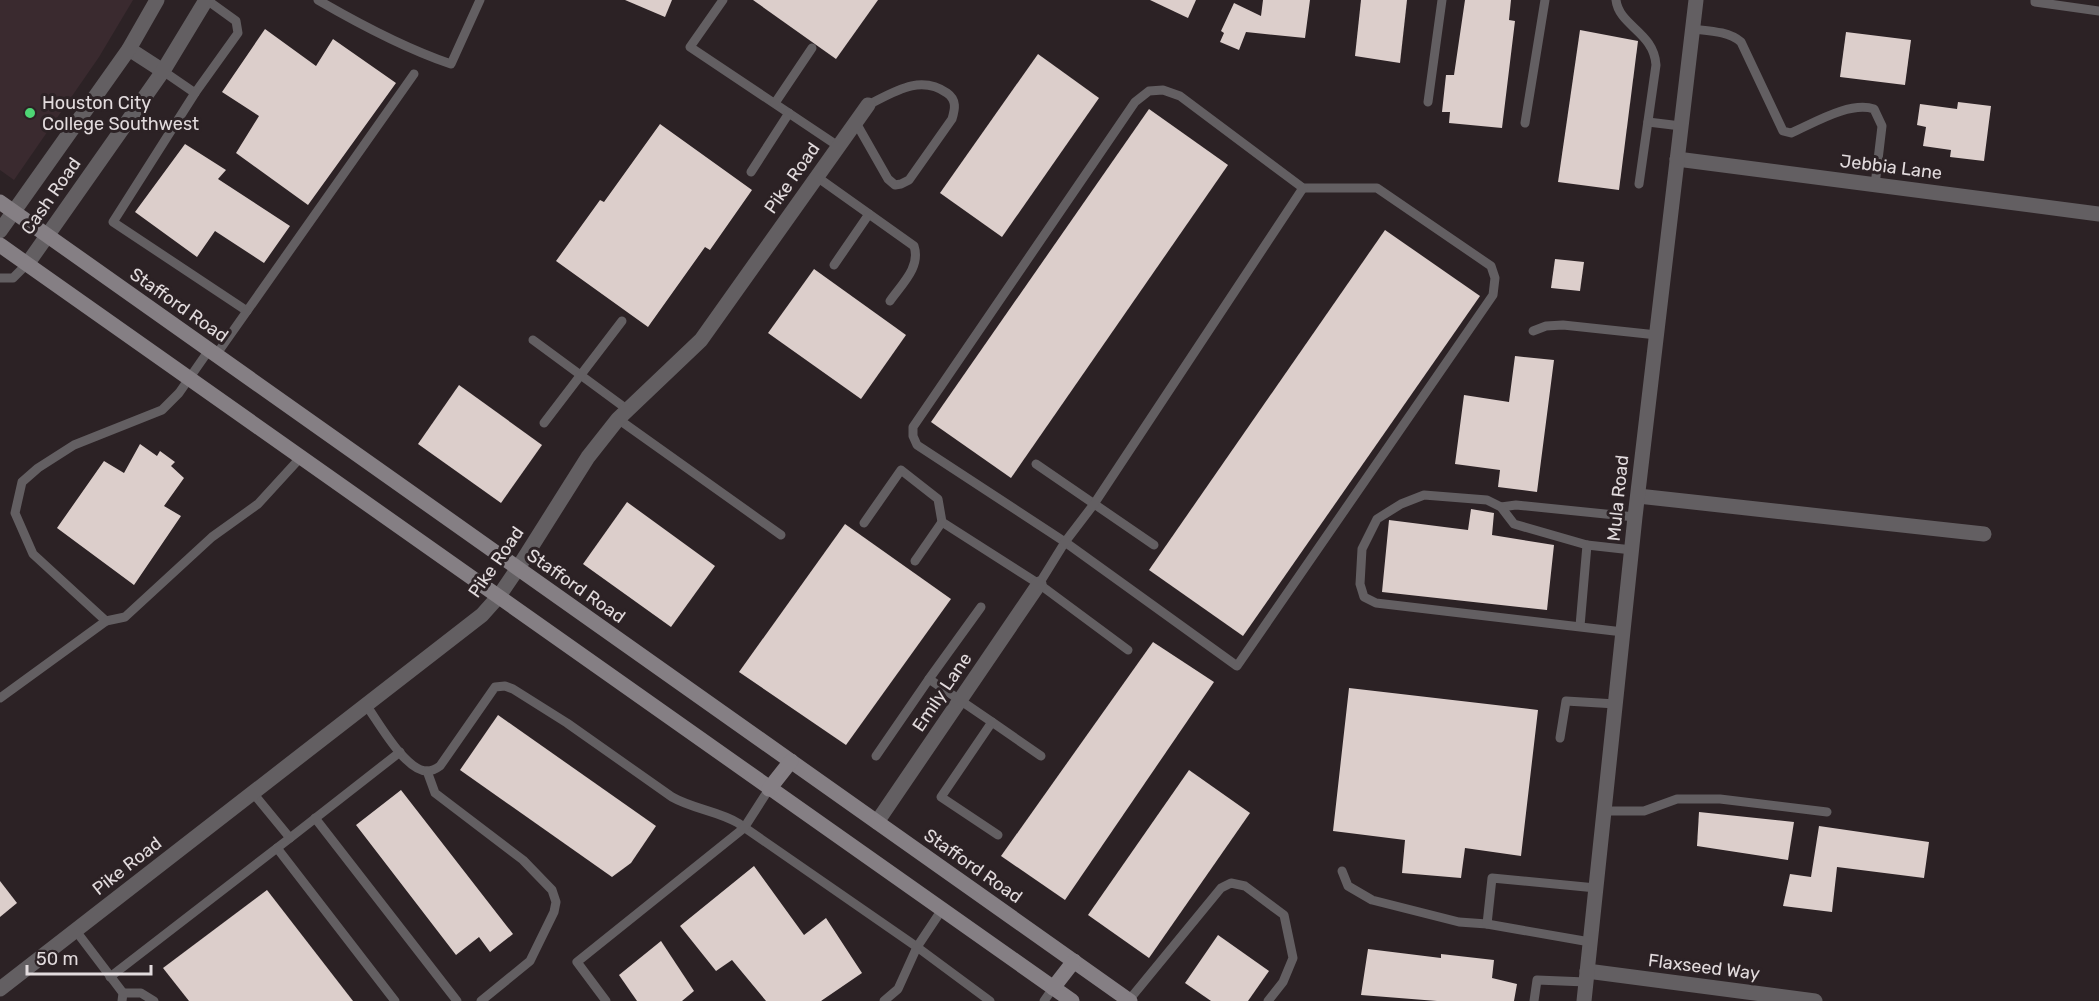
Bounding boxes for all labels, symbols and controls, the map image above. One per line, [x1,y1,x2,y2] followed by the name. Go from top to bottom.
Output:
[42,92,199,135] place label: Houston City College Southwest
[23,106,37,120] marker: Houston City College Southwest
[759,138,825,218] street label: Pike Road
[1839,150,1943,184] street label: Jebbia Lane
[16,153,86,239] street label: Cash Road
[126,263,232,347] street label: Stafford Road
[1603,454,1633,542] street label: Mula Road
[463,522,529,602] street label: Pike Road
[523,544,629,628] street label: Stafford Road
[908,648,976,736] street label: Emily Lane
[920,824,1026,908] street label: Stafford Road
[88,832,166,900] street label: Pike Road
[27,938,152,976] scale bar
[36,948,79,970] text: 50 m
[1647,949,1761,985] street label: Flaxseed Way

